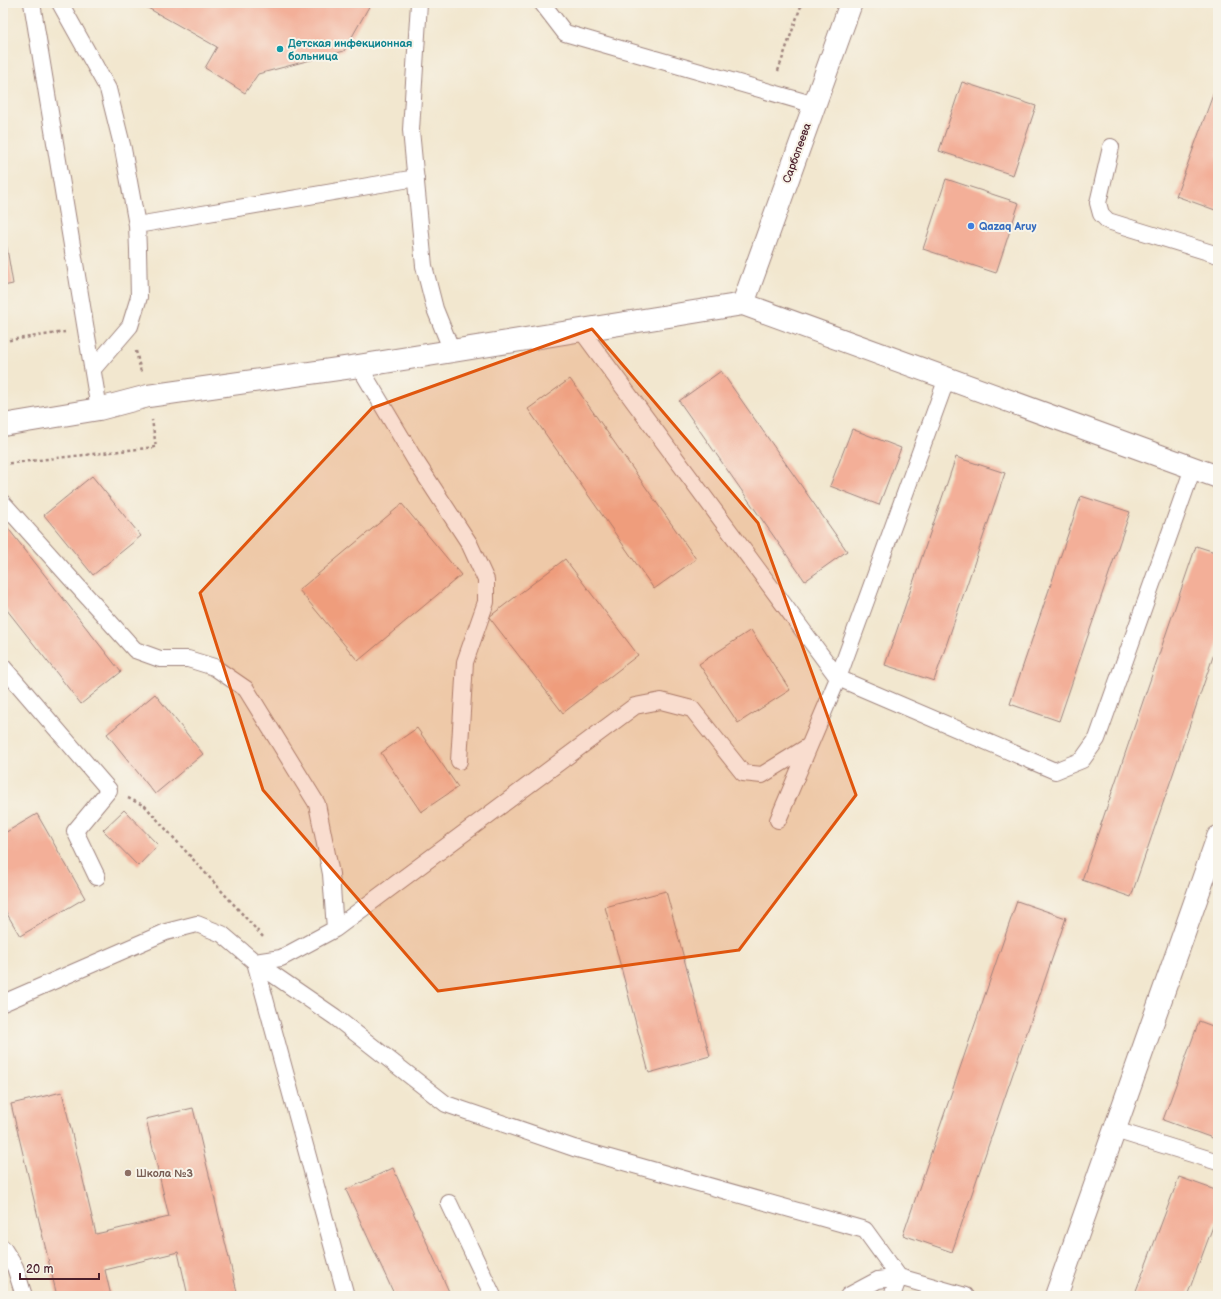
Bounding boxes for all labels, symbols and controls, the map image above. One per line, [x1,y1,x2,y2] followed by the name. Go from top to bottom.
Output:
[288,37,412,63] place label: Детская инфекционная больница
[275,44,285,54] marker: Детская инфекционная больница
[780,121,814,185] street label: Сарбопеева
[979,220,1037,233] place label: Qazaq Aruy
[966,221,976,231] marker: Qazaq Aruy
[136,1167,193,1180] place label: Школа №3
[123,1168,133,1178] marker: Школа №3
[20,1255,99,1281] scale bar
[26,1262,53,1277] text: 20 m

